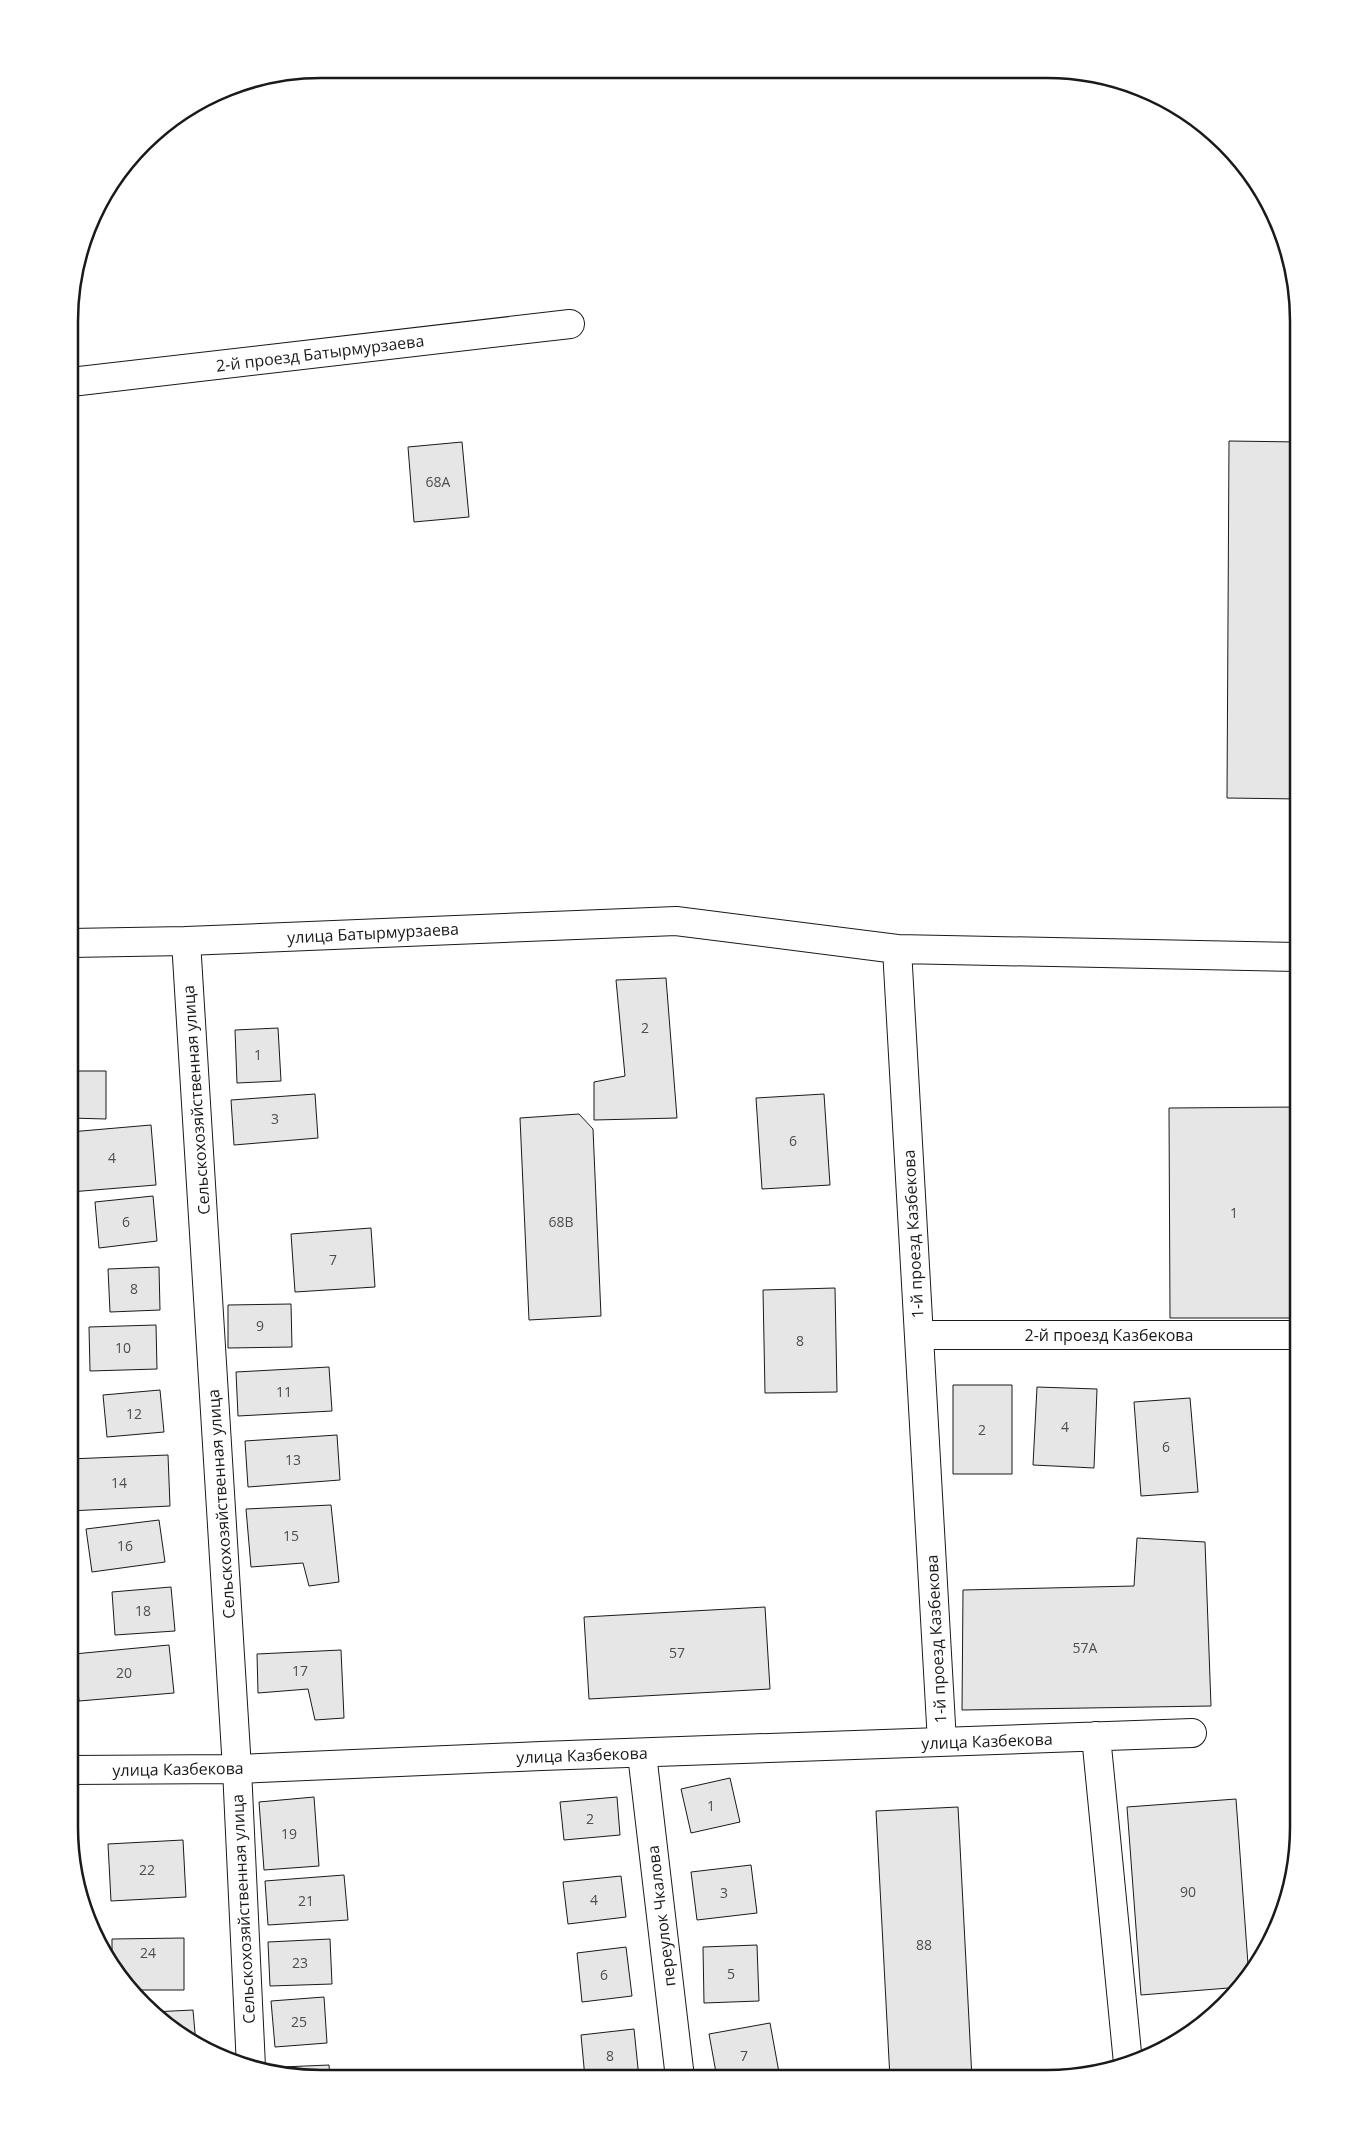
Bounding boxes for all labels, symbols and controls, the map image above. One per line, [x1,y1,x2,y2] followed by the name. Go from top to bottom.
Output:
[215,329,425,377] street label: 2-й проезд Батырмурзаева
[426,472,451,491] house number: 68А
[287,918,459,948] street label: улица Батырмурзаева
[177,985,215,1215] street label: Сельскохозяйственная улица
[641,1018,649,1037] house number: 2
[254,1045,262,1064] house number: 1
[271,1109,279,1128] house number: 3
[789,1131,797,1150] house number: 6
[108,1148,116,1167] house number: 4
[898,1149,928,1319] street label: 1-й проезд Казбекова
[1230,1203,1238,1222] house number: 1
[122,1212,130,1231] house number: 6
[548,1212,574,1231] house number: 68В
[329,1250,337,1269] house number: 7
[130,1279,138,1298] house number: 8
[256,1316,264,1335] house number: 9
[1025,1324,1193,1346] street label: 2-й проезд Казбекова
[796,1331,804,1350] house number: 8
[115,1338,131,1357] house number: 10
[276,1382,292,1401] house number: 11
[202,1389,240,1619] street label: Сельскохозяйственная улица
[126,1404,142,1423] house number: 12
[1061,1417,1069,1436] house number: 4
[978,1420,986,1439] house number: 2
[1162,1437,1170,1456] house number: 6
[285,1450,301,1469] house number: 13
[111,1473,127,1492] house number: 14
[283,1526,299,1545] house number: 15
[117,1536,133,1555] house number: 16
[921,1554,951,1724] street label: 1-й проезд Казбекова
[135,1601,151,1620] house number: 18
[1073,1638,1098,1657] house number: 57А
[669,1643,685,1662] house number: 57
[292,1661,308,1680] house number: 17
[116,1663,132,1682] house number: 20
[921,1728,1053,1754] street label: улица Казбекова
[516,1742,648,1768] street label: улица Казбекова
[112,1757,244,1781] street label: улица Казбекова
[226,1794,260,2024] street label: Сельскохозяйственная улица
[707,1796,715,1815] house number: 1
[586,1809,594,1828] house number: 2
[281,1824,297,1843] house number: 19
[641,1844,681,1988] street label: переулок Чкалова
[139,1860,155,1879] house number: 22
[1180,1882,1196,1901] house number: 90
[720,1883,728,1902] house number: 3
[590,1890,598,1909] house number: 4
[298,1891,314,1910] house number: 21
[916,1935,932,1954] house number: 88
[140,1943,156,1962] house number: 24
[292,1953,308,1972] house number: 23
[727,1964,735,1983] house number: 5
[600,1965,608,1984] house number: 6
[291,2012,307,2031] house number: 25
[606,2046,614,2065] house number: 8
[740,2046,748,2065] house number: 7

